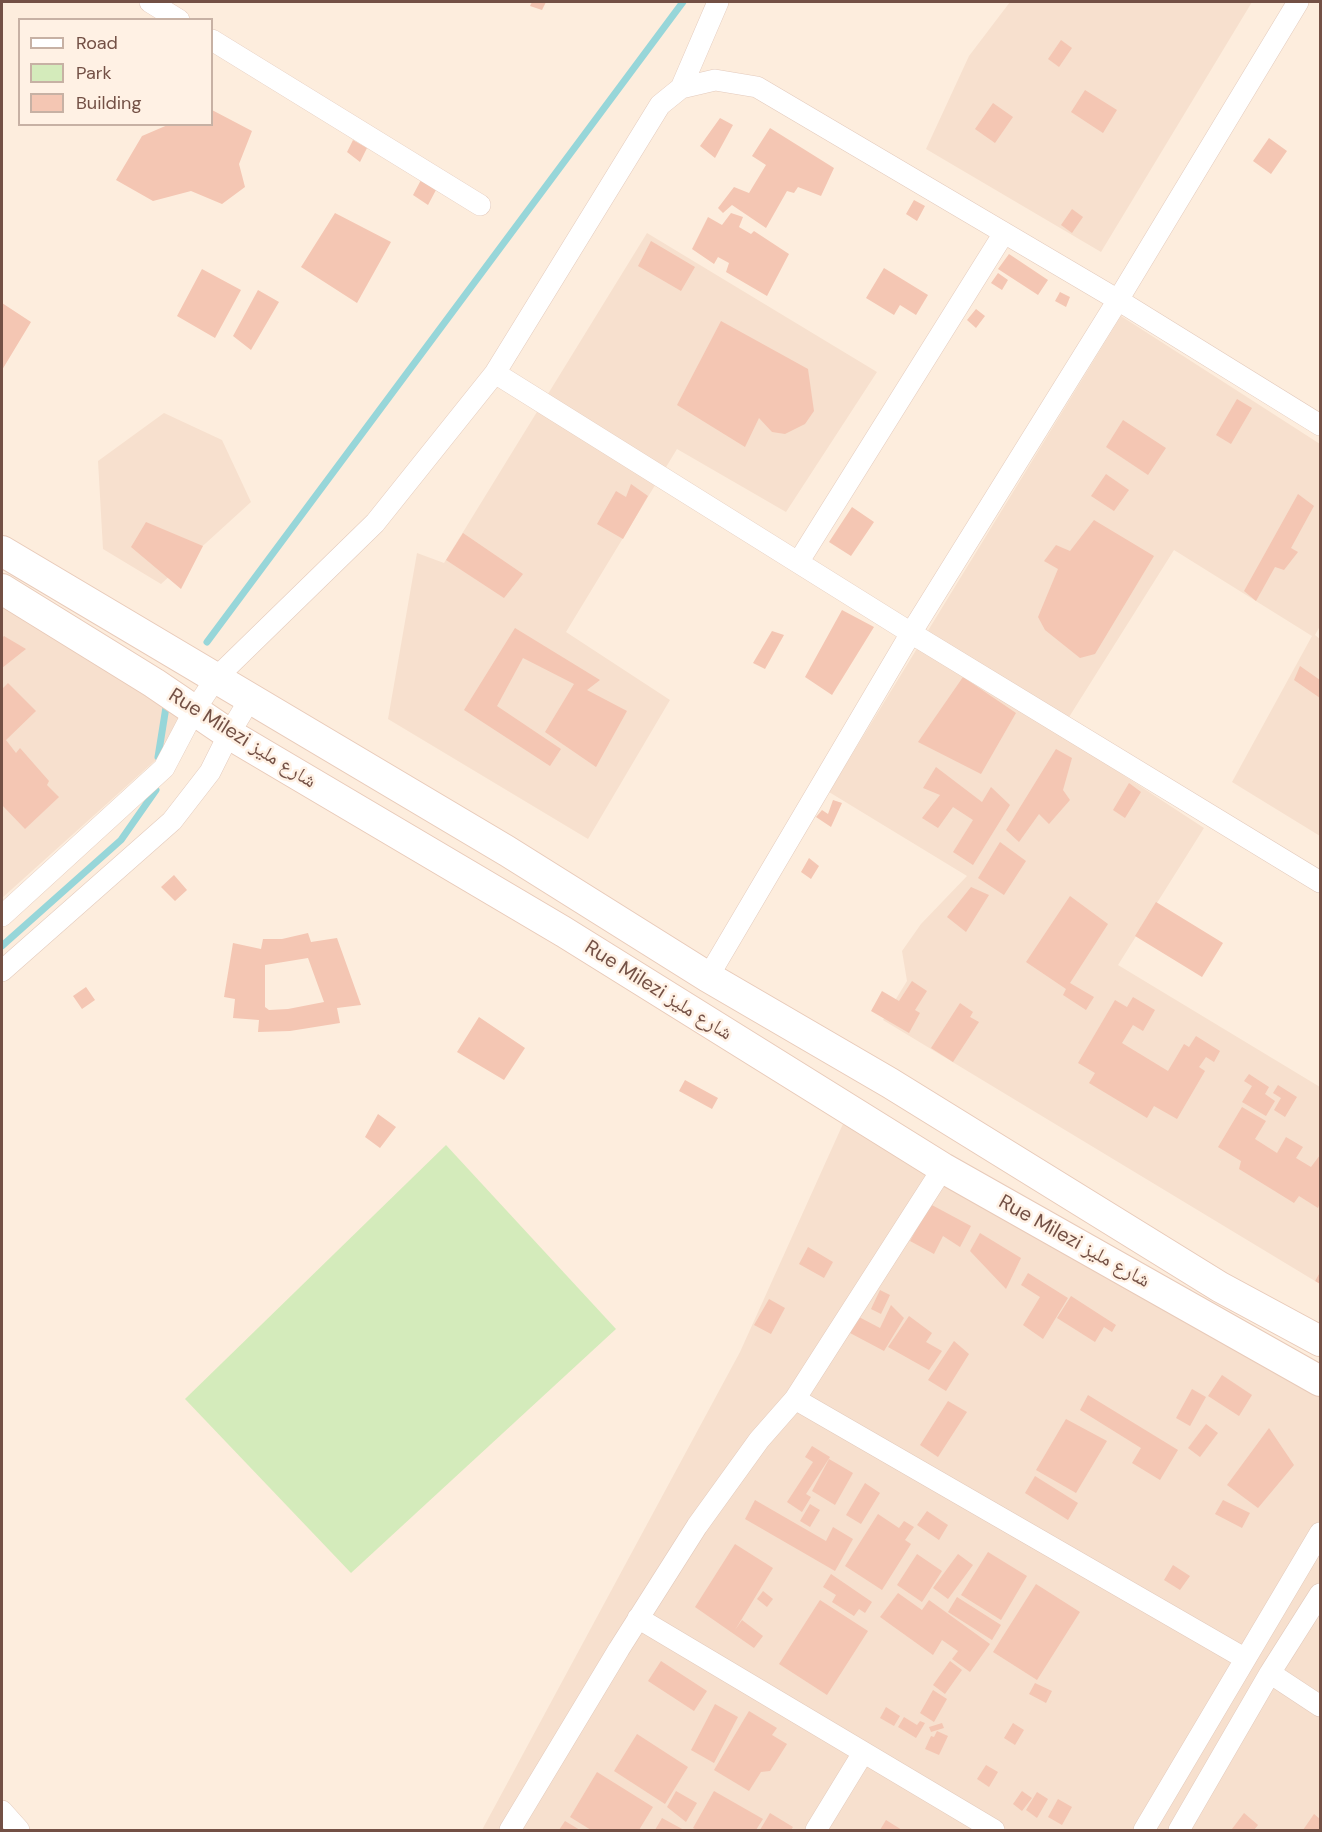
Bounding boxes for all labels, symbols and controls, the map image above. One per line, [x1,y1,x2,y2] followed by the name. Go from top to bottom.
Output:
[18,18,213,126] legend
[76,31,118,55] text: Road
[76,61,112,85] text: Park
[76,91,141,115] text: Building
[164,684,320,794] street label: Rue Milezi شارع مليز
[580,936,736,1046] street label: Rue Milezi شارع مليز
[994,1190,1154,1294] street label: Rue Milezi شارع مليز

